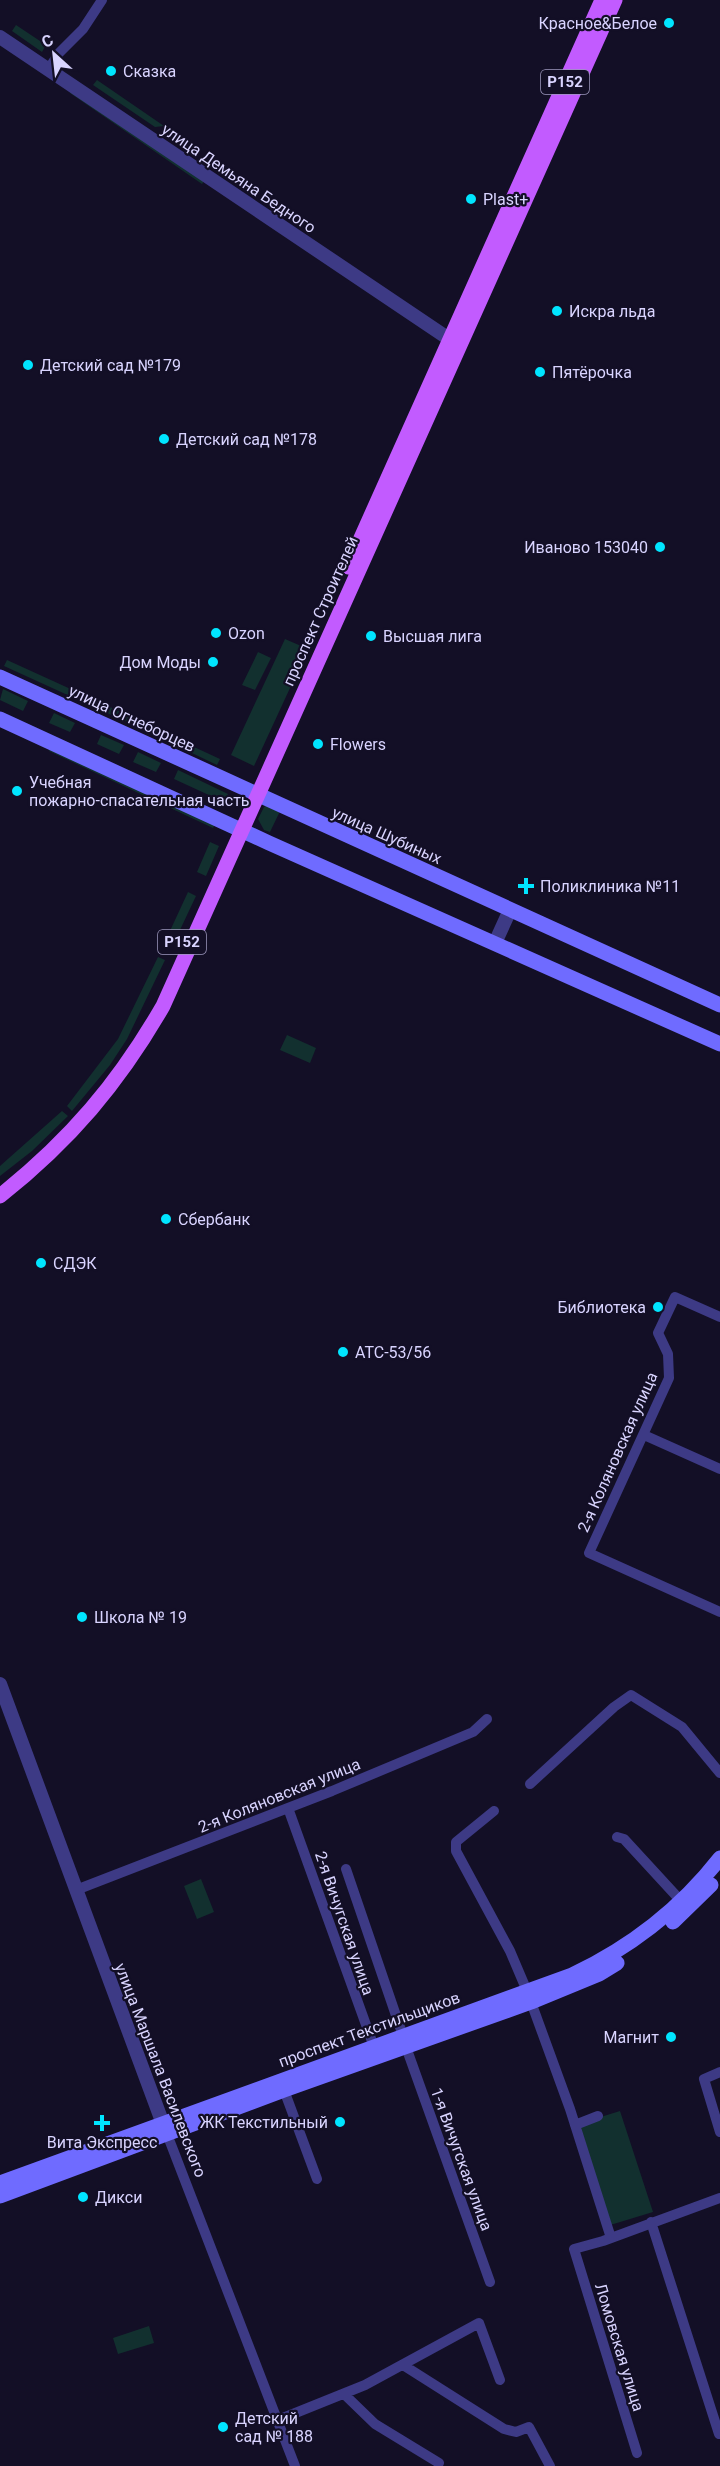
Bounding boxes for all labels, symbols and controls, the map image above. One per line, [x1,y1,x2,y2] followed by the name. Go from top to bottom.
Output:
[539,14,657,33] place label: Красное&Белое
[662,16,676,30] marker: Красное&Белое
[24,24,84,84] north arrow
[38,30,56,52] text: С
[123,62,176,81] place label: Сказка
[104,64,118,78] marker: Сказка
[541,70,589,94] road number: Р152
[158,120,319,237] street label: улица Демьяна Бедного
[483,190,528,209] place label: Plast+
[464,192,478,206] marker: Plast+
[569,302,655,321] place label: Искра льда
[550,304,564,318] marker: Искра льда
[40,356,181,375] place label: Детский сад №179
[21,358,35,372] marker: Детский сад №179
[552,363,632,382] place label: Пятёрочка
[533,365,547,379] marker: Пятёрочка
[176,430,317,449] place label: Детский сад №178
[157,432,171,446] marker: Детский сад №178
[279,533,362,689] street label: проспект Строителей
[524,538,648,557] place label: Иваново 153040
[653,540,667,554] marker: Иваново 153040
[228,624,265,643] place label: Ozon
[209,626,223,640] marker: Ozon
[383,627,482,646] place label: Высшая лига
[364,629,378,643] marker: Высшая лига
[119,653,201,672] place label: Дом Моды
[206,655,220,669] marker: Дом Моды
[66,681,198,756] street label: улица Огнеборцев
[330,735,386,754] place label: Flowers
[311,737,325,751] marker: Flowers
[29,773,250,810] place label: Учебная пожарно-спасательная часть
[10,784,24,798] marker: Учебная пожарно-спасательная часть
[329,803,445,868] street label: улица Шубиных
[517,877,535,895] marker: Поликлиника №11
[540,877,680,896] place label: Поликлиника №11
[158,930,206,954] road number: Р152
[178,1210,251,1229] place label: Сбербанк
[159,1212,173,1226] marker: Сбербанк
[53,1254,97,1273] place label: СДЭК
[34,1256,48,1270] marker: СДЭК
[557,1298,646,1317] place label: Библиотека
[651,1300,665,1314] marker: Библиотека
[355,1343,431,1362] place label: АТС-53/56
[336,1345,350,1359] marker: АТС-53/56
[574,1369,661,1535] street label: 2-я Коляновская улица
[94,1608,187,1627] place label: Школа № 19
[75,1610,89,1624] marker: Школа № 19
[195,1754,363,1837] street label: 2-я Коляновская улица
[311,1849,378,1997] street label: 2-я Вичугская улица
[111,1960,210,2180] street label: улица Маршала Василевского
[276,1988,462,2071] street label: проспект Текстильщиков
[603,2028,659,2047] place label: Магнит
[664,2030,678,2044] marker: Магнит
[427,2085,496,2233] street label: 1-я Вичугская улица
[200,2113,328,2132] place label: ЖК Текстильный
[333,2115,347,2129] marker: ЖК Текстильный
[95,2116,109,2130] marker: Вита Экспресс
[47,2133,157,2152] place label: Вита Экспресс
[95,2188,142,2207] place label: Дикси
[76,2190,90,2204] marker: Дикси
[591,2281,648,2414] street label: Ломовская улица
[235,2409,313,2446] place label: Детский сад № 188
[216,2420,230,2434] marker: Детский сад № 188

